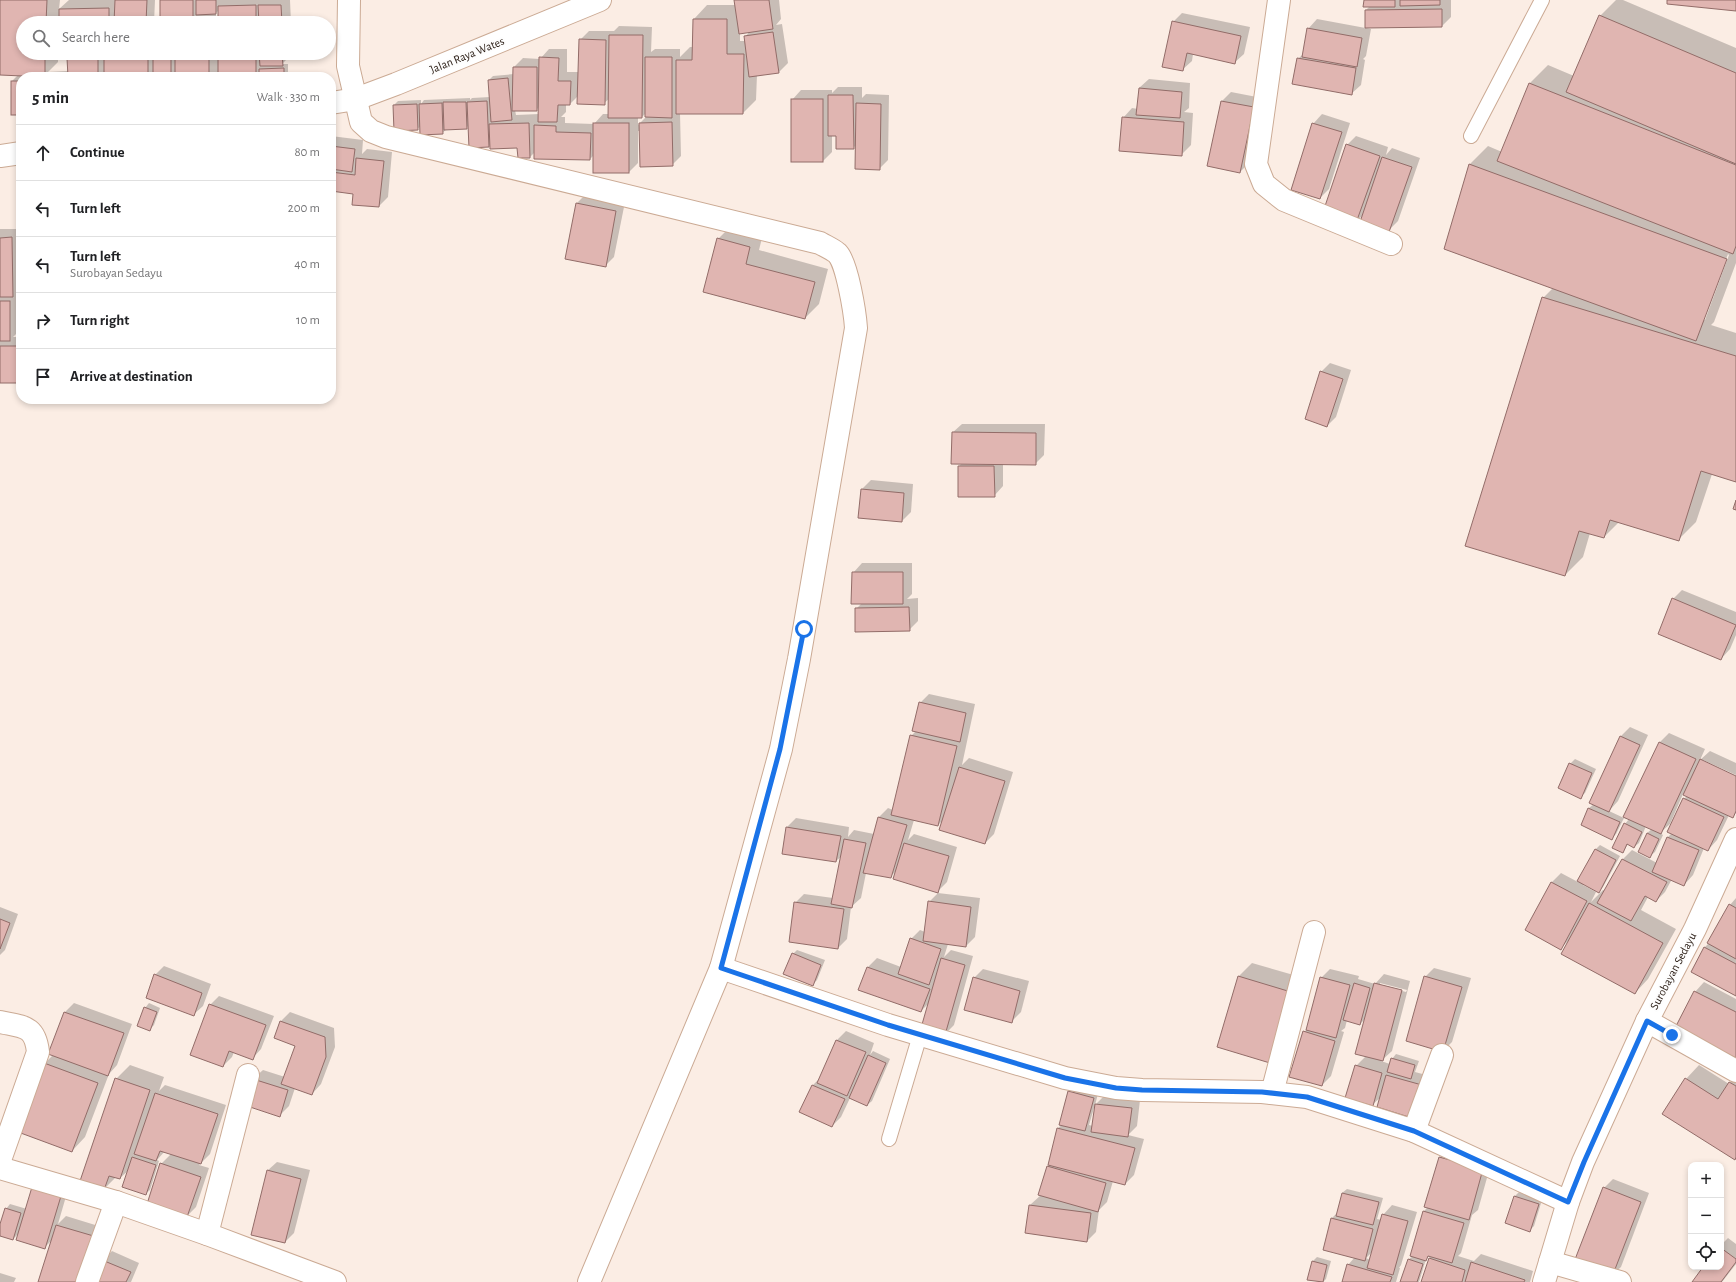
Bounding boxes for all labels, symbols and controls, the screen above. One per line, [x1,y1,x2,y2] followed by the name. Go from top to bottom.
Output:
[16,16,336,60] search box
[30,27,52,49] icon: search
[62,30,130,45] text: Search here
[428,35,506,76] street label: Jalan Raya Wates
[32,89,69,106] text: 5 min
[257,91,320,104] text: Walk · 330 m
[32,142,54,164] icon: ahead
[70,145,125,160] text: Continue
[294,146,320,159] text: 80 m
[32,198,54,220] icon: left
[70,201,121,216] text: Turn left
[288,202,320,215] text: 200 m
[70,249,121,264] text: Turn left
[32,254,54,276] icon: left
[294,258,320,271] text: 40 m
[70,267,162,280] text: Surobayan Sedayu
[32,310,54,332] icon: right
[70,313,129,328] text: Turn right
[296,314,320,327] text: 10 m
[32,366,54,388] icon: arrive
[70,369,193,384] text: Arrive at destination
[795,620,813,638] route start
[1648,931,1699,1012] street label: Surobayan Sedayu
[1663,1026,1681,1044] route end
[1688,1162,1724,1270] map controls
[1688,1162,1724,1198] button: +
[1688,1198,1724,1234] button: −
[1688,1234,1724,1270] button: locate

